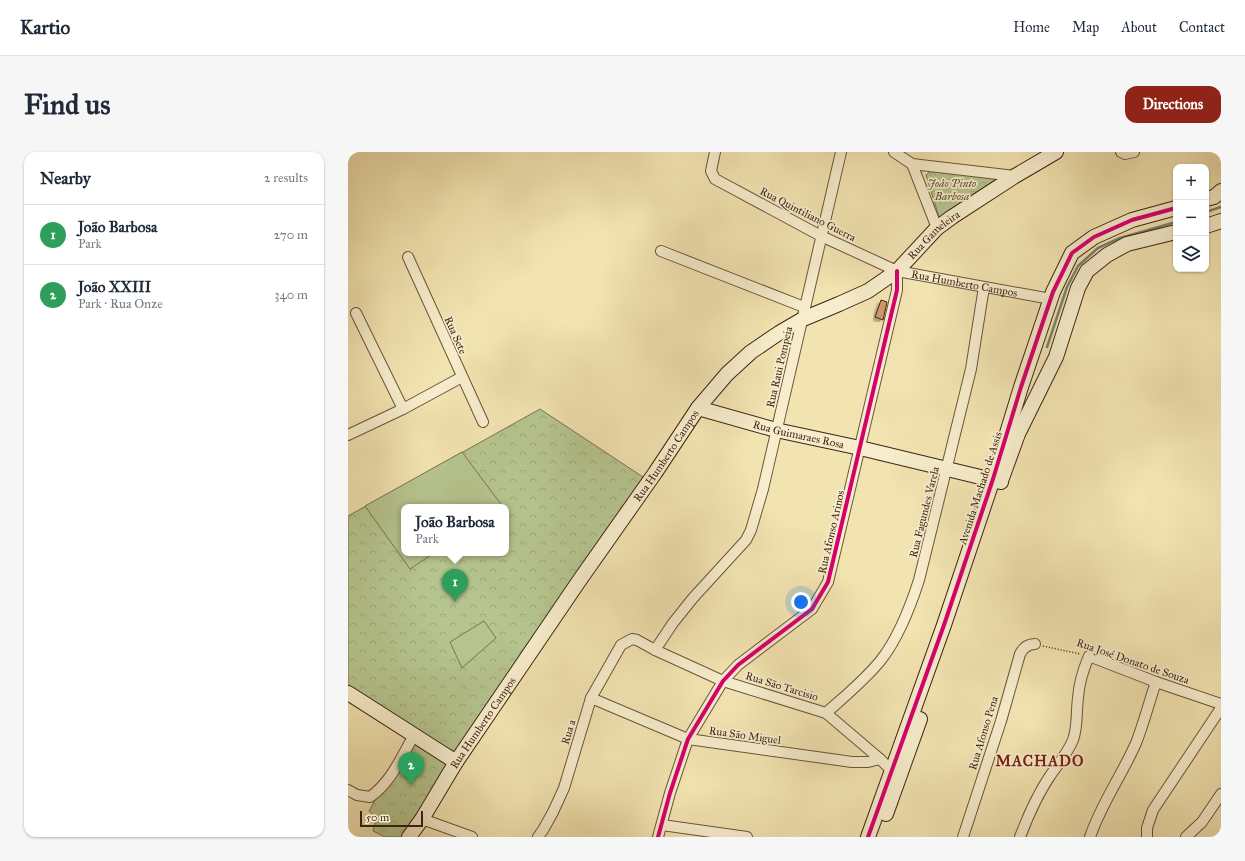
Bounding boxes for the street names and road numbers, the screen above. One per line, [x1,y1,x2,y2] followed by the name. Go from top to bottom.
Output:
[758,185,858,244] street label: Rua Quintiliano Guerra
[905,208,962,262] street label: Rua Gameleira
[910,268,1019,300] street label: Rua Humberto Campos
[441,314,470,356] street label: Rua Sete
[764,325,795,409] street label: Rua Raui Pompeia
[631,408,702,504] street label: Rua Humberto Campos
[751,418,846,451] street label: Rua Guimaraes Rosa
[956,430,1005,547] street label: Avenida Machado de Assis
[907,465,942,559] street label: Rua Fagundes Varela
[816,489,847,575] street label: Rua Afonso Arinos
[1075,636,1191,688] street label: Rua José Donato de Souza
[744,669,820,704] street label: Rua São Tarcisio
[448,675,519,771] street label: Rua Humberto Campos
[966,694,1001,772] street label: Rua Afonso Pena
[559,718,578,746] street label: Rua a
[708,724,782,747] street label: Rua São Miguel

